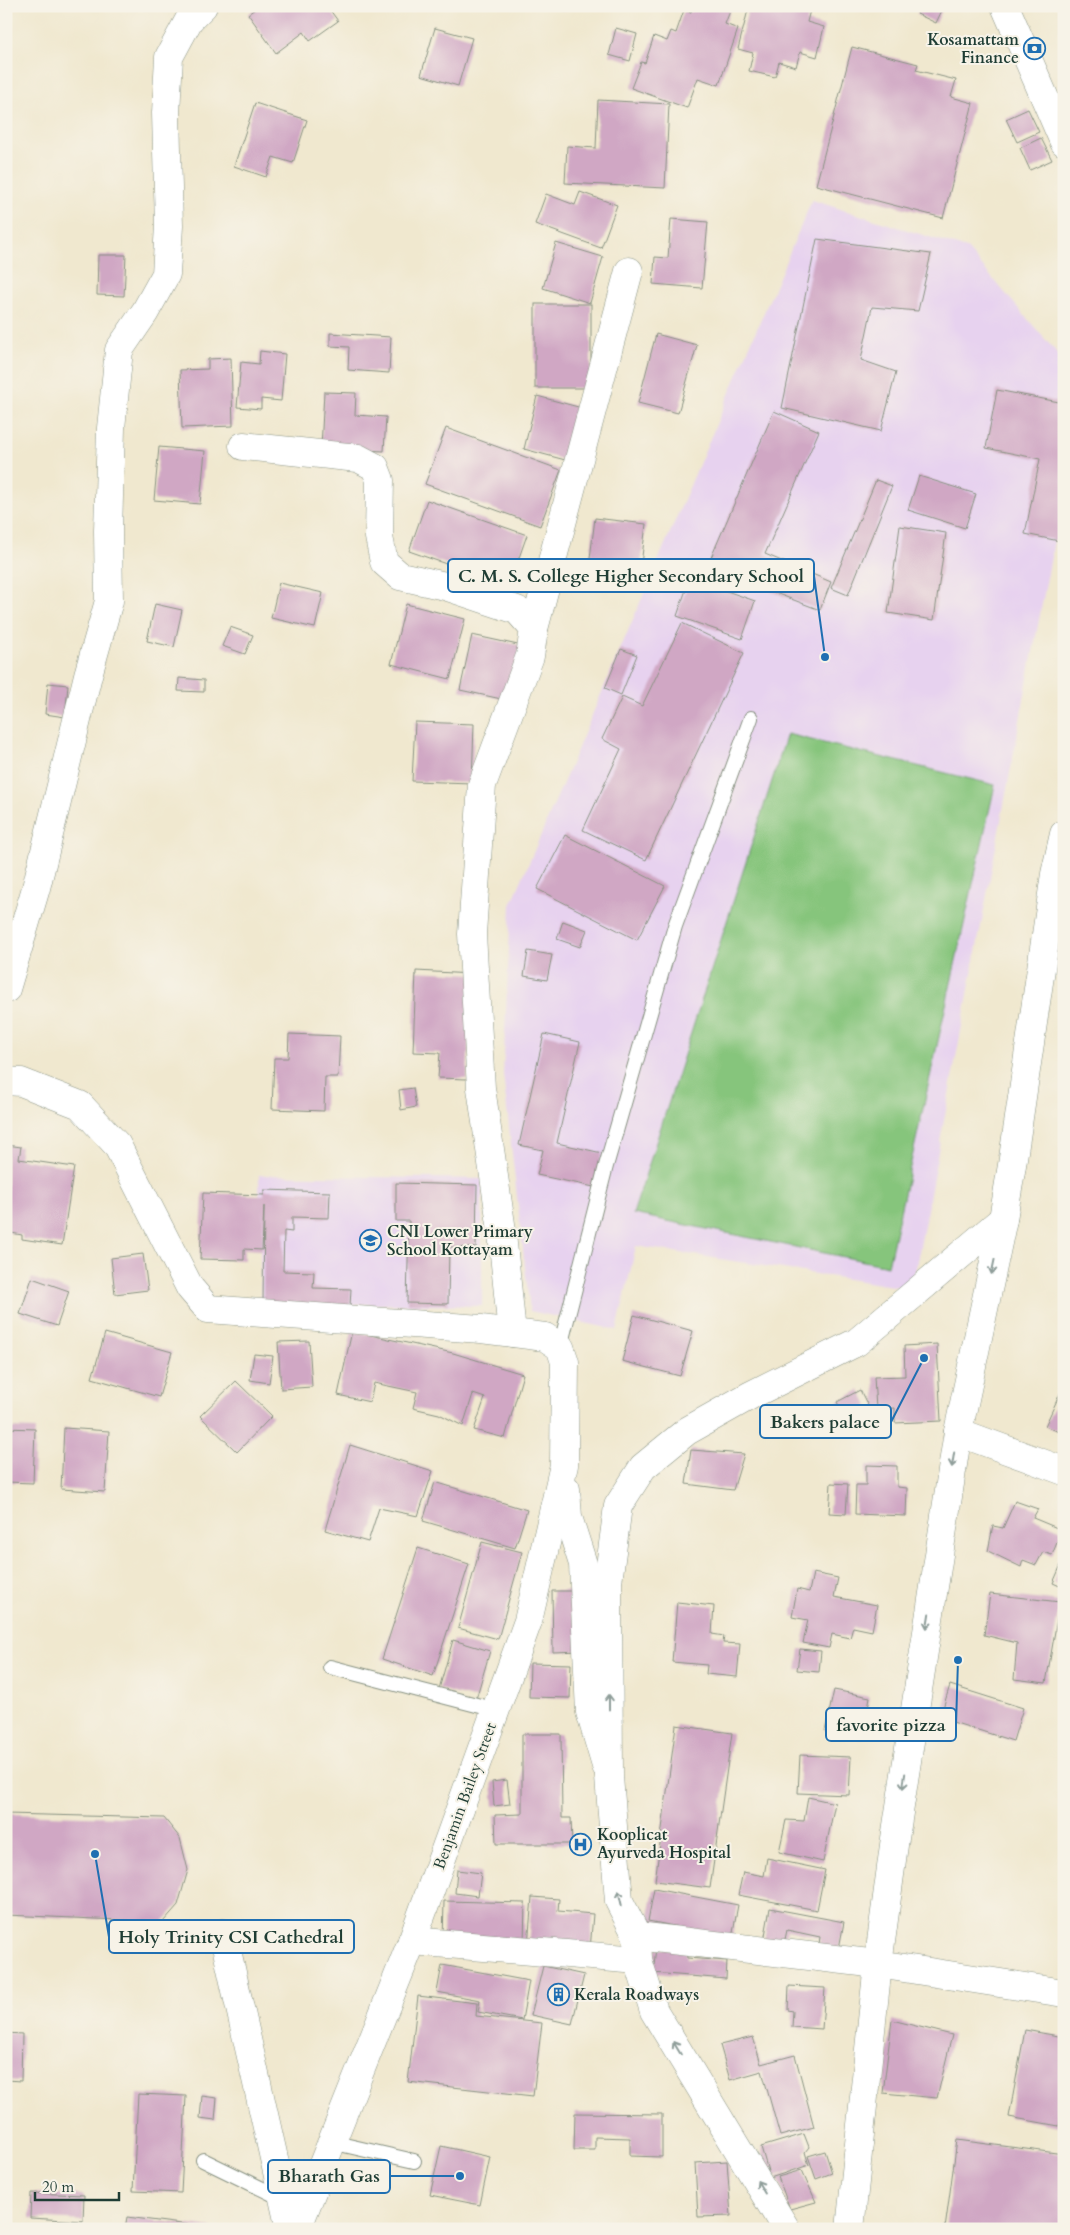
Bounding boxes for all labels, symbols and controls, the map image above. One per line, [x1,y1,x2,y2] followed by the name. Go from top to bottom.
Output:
[927,29,1019,69] place label: Kosamattam Finance
[1023,37,1047,61] bank icon: Kosamattam Finance
[448,559,814,592] callout: C. M. S. College Higher Secondary School
[458,564,804,589] text: C. M. S. College Higher Secondary School
[387,1221,533,1261] place label: CNI Lower Primary School Kottayam
[359,1229,383,1253] school or university icon: CNI Lower Primary School Kottayam
[988,1258,997,1274] one-way arrow
[760,1405,891,1438] callout: Bakers palace
[770,1410,880,1435] text: Bakers palace
[948,1452,958,1468] one-way arrow
[923,1612,933,1628] one-way arrow
[604,1694,613,1710] one-way arrow
[826,1708,956,1741] callout: favorite pizza
[836,1713,946,1738] text: favorite pizza
[428,1719,502,1873] street label: Benjamin Bailey Street
[898,1773,908,1789] one-way arrow
[597,1824,731,1864] place label: Kooplicat Ayurveda Hospital
[569,1832,593,1856] hospital icon: Kooplicat Ayurveda Hospital
[615,1891,624,1907] one-way arrow
[109,1920,354,1953] callout: Holy Trinity CSI Cathedral
[118,1925,344,1950] text: Holy Trinity CSI Cathedral
[546,1983,570,2007] building icon: Kerala Roadways
[574,1984,699,2006] place label: Kerala Roadways
[671,2042,681,2056] one-way arrow
[268,2160,390,2193] callout: Bharath Gas
[278,2164,380,2189] text: Bharath Gas
[35,2170,119,2202] scale bar
[42,2177,74,2197] text: 20 m
[756,2181,766,2195] one-way arrow

